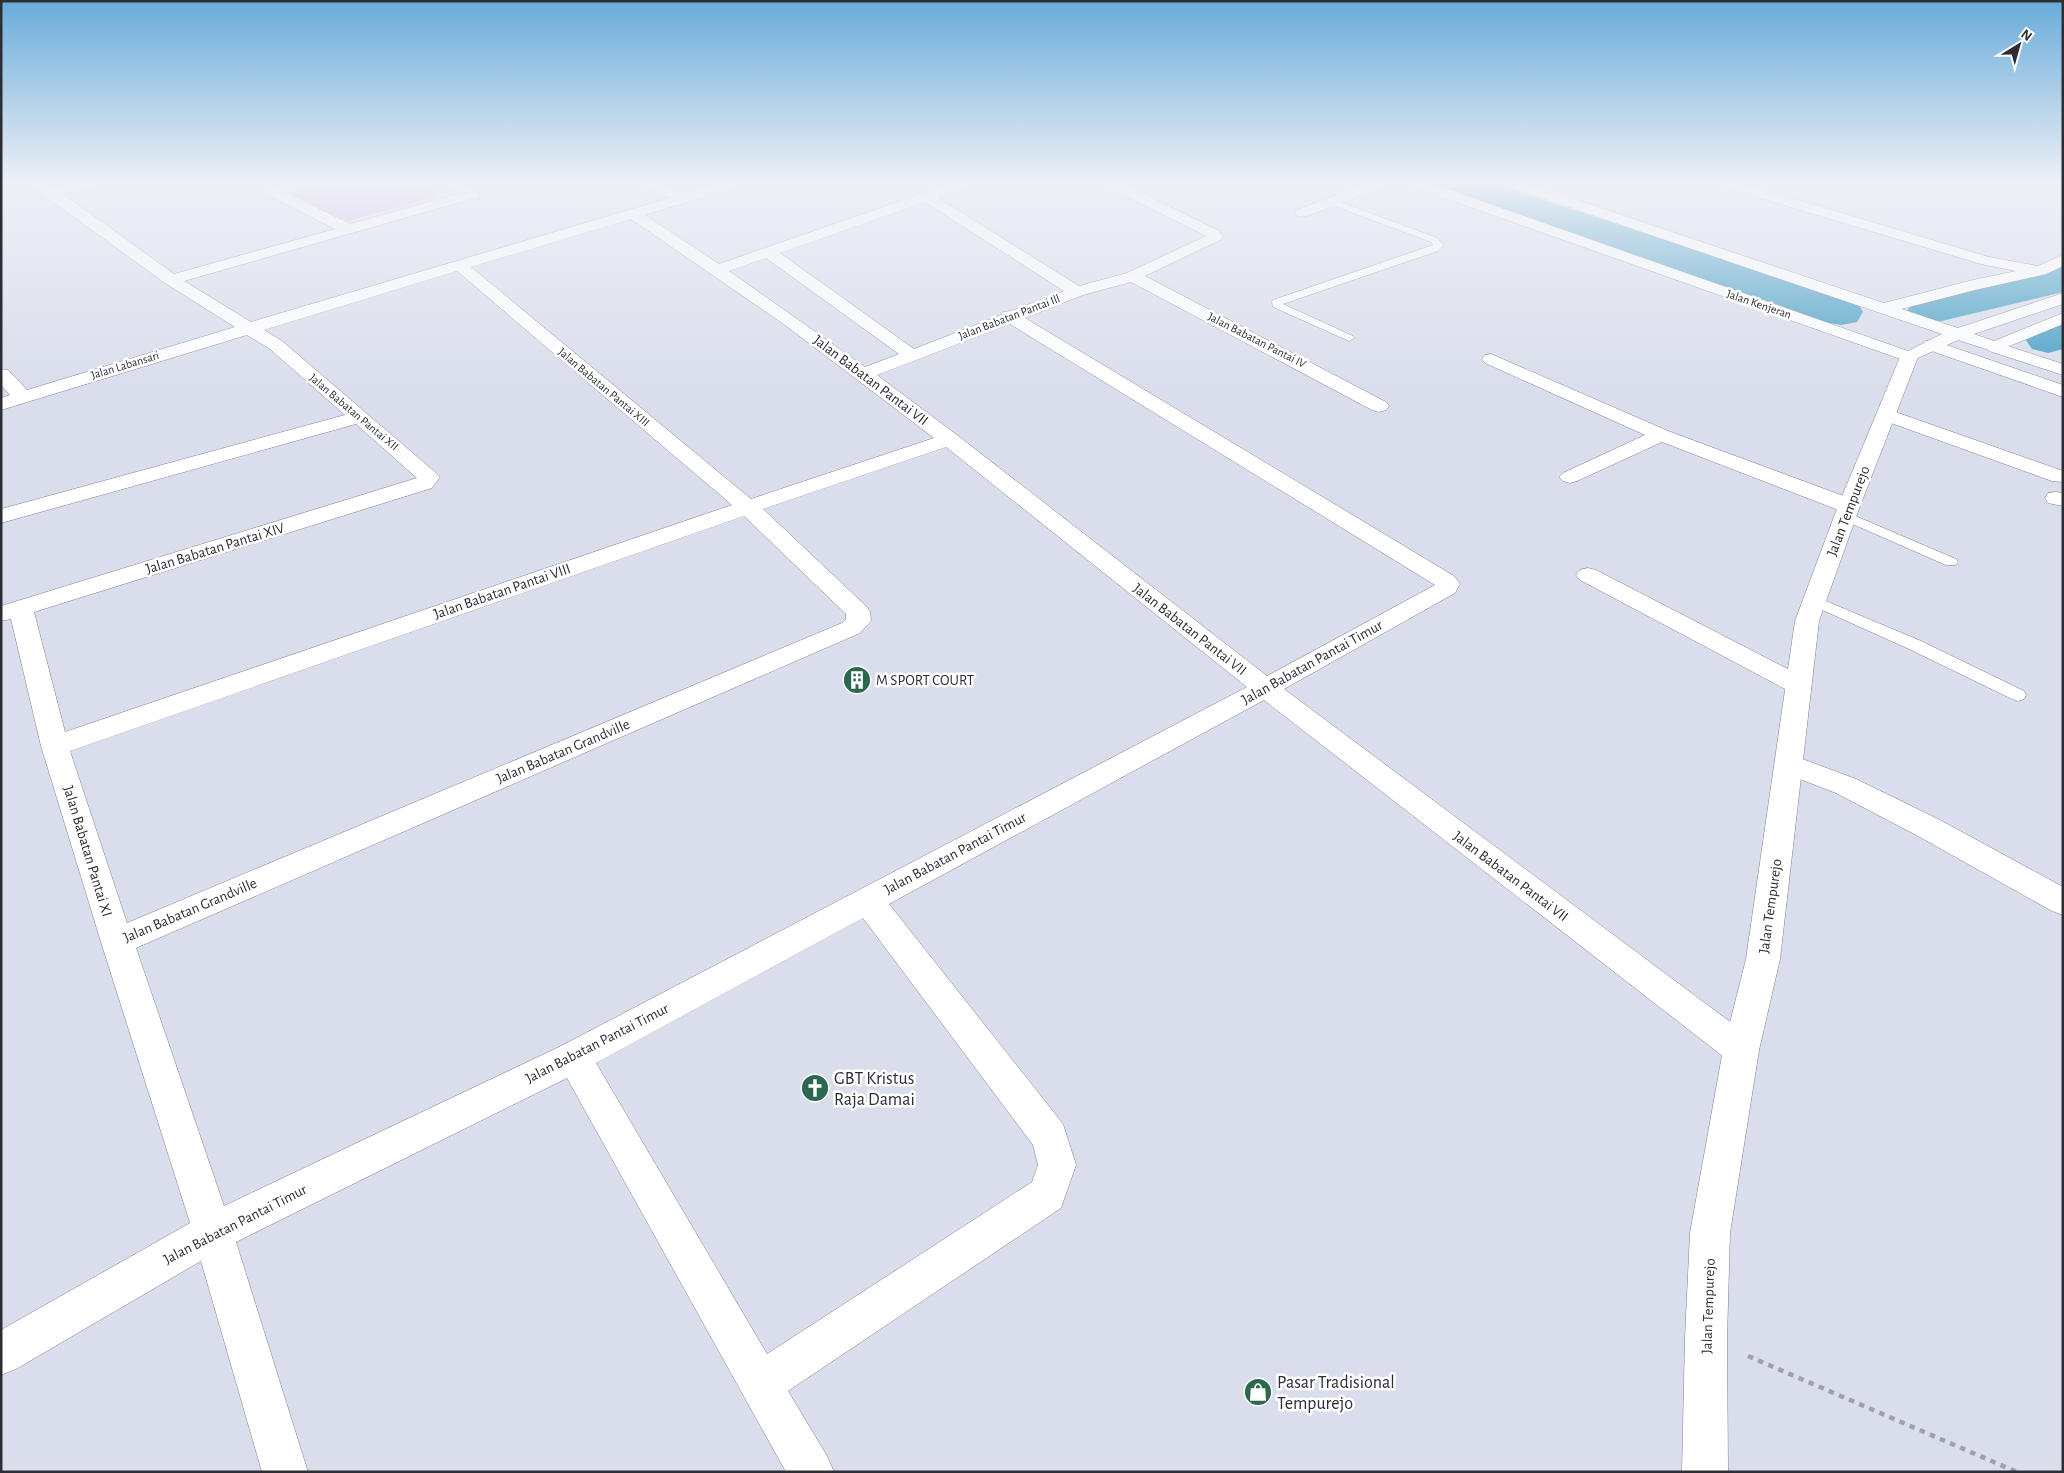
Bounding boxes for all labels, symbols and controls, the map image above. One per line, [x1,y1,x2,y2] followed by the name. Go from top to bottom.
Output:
[1994,20,2044,70] north arrow
[2018,27,2034,44] text: N
[1725,287,1793,322] street label: Jalan Kenjeran
[957,292,1061,342] street label: Jalan Babatan Pantai Ill
[1206,310,1308,370] street label: Jalan Babatan Pantai IV
[810,332,931,428] street label: Jalan Babatan Pantai VII
[556,345,652,429] street label: Jalan Babatan Pantai XIII
[90,349,160,381] street label: Jalan Labansari
[307,371,401,453] street label: Jalan Babatan Pantai XII
[1824,464,1873,558] street label: Jalan Tempurejo
[144,520,287,577] street label: Jalan Babatan Pantai XIV
[432,561,573,622] street label: Jalan Babatan Pantai VIII
[1130,580,1249,678] street label: Jalan Babatan Pantai VII
[1239,617,1385,707] street label: Jalan Babatan Pantai Timur
[842,665,872,695] building icon: M SPORT COURT
[876,673,975,688] place label: M SPORT COURT
[494,717,632,786] street label: Jalan Babatan Grandville
[60,784,115,918] street label: Jalan Babatan Pantai XI
[882,810,1029,897] street label: Jalan Babatan Pantai Timur
[1450,828,1571,924] street label: Jalan Babatan Pantai VII
[1756,858,1785,954] street label: Jalan Tempurejo
[121,876,259,945] street label: Jalan Babatan Grandville
[523,1001,671,1086] street label: Jalan Babatan Pantai Timur
[834,1070,915,1109] place label: GBT Kristus Raja Damai
[800,1073,830,1103] church icon: GBT Kristus Raja Damai
[161,1182,309,1267] street label: Jalan Babatan Pantai Timur
[1699,1258,1718,1354] street label: Jalan Tempurejo
[1277,1374,1395,1413] place label: Pasar Tradisional Tempurejo
[1243,1377,1273,1407] shop icon: Pasar Tradisional Tempurejo

